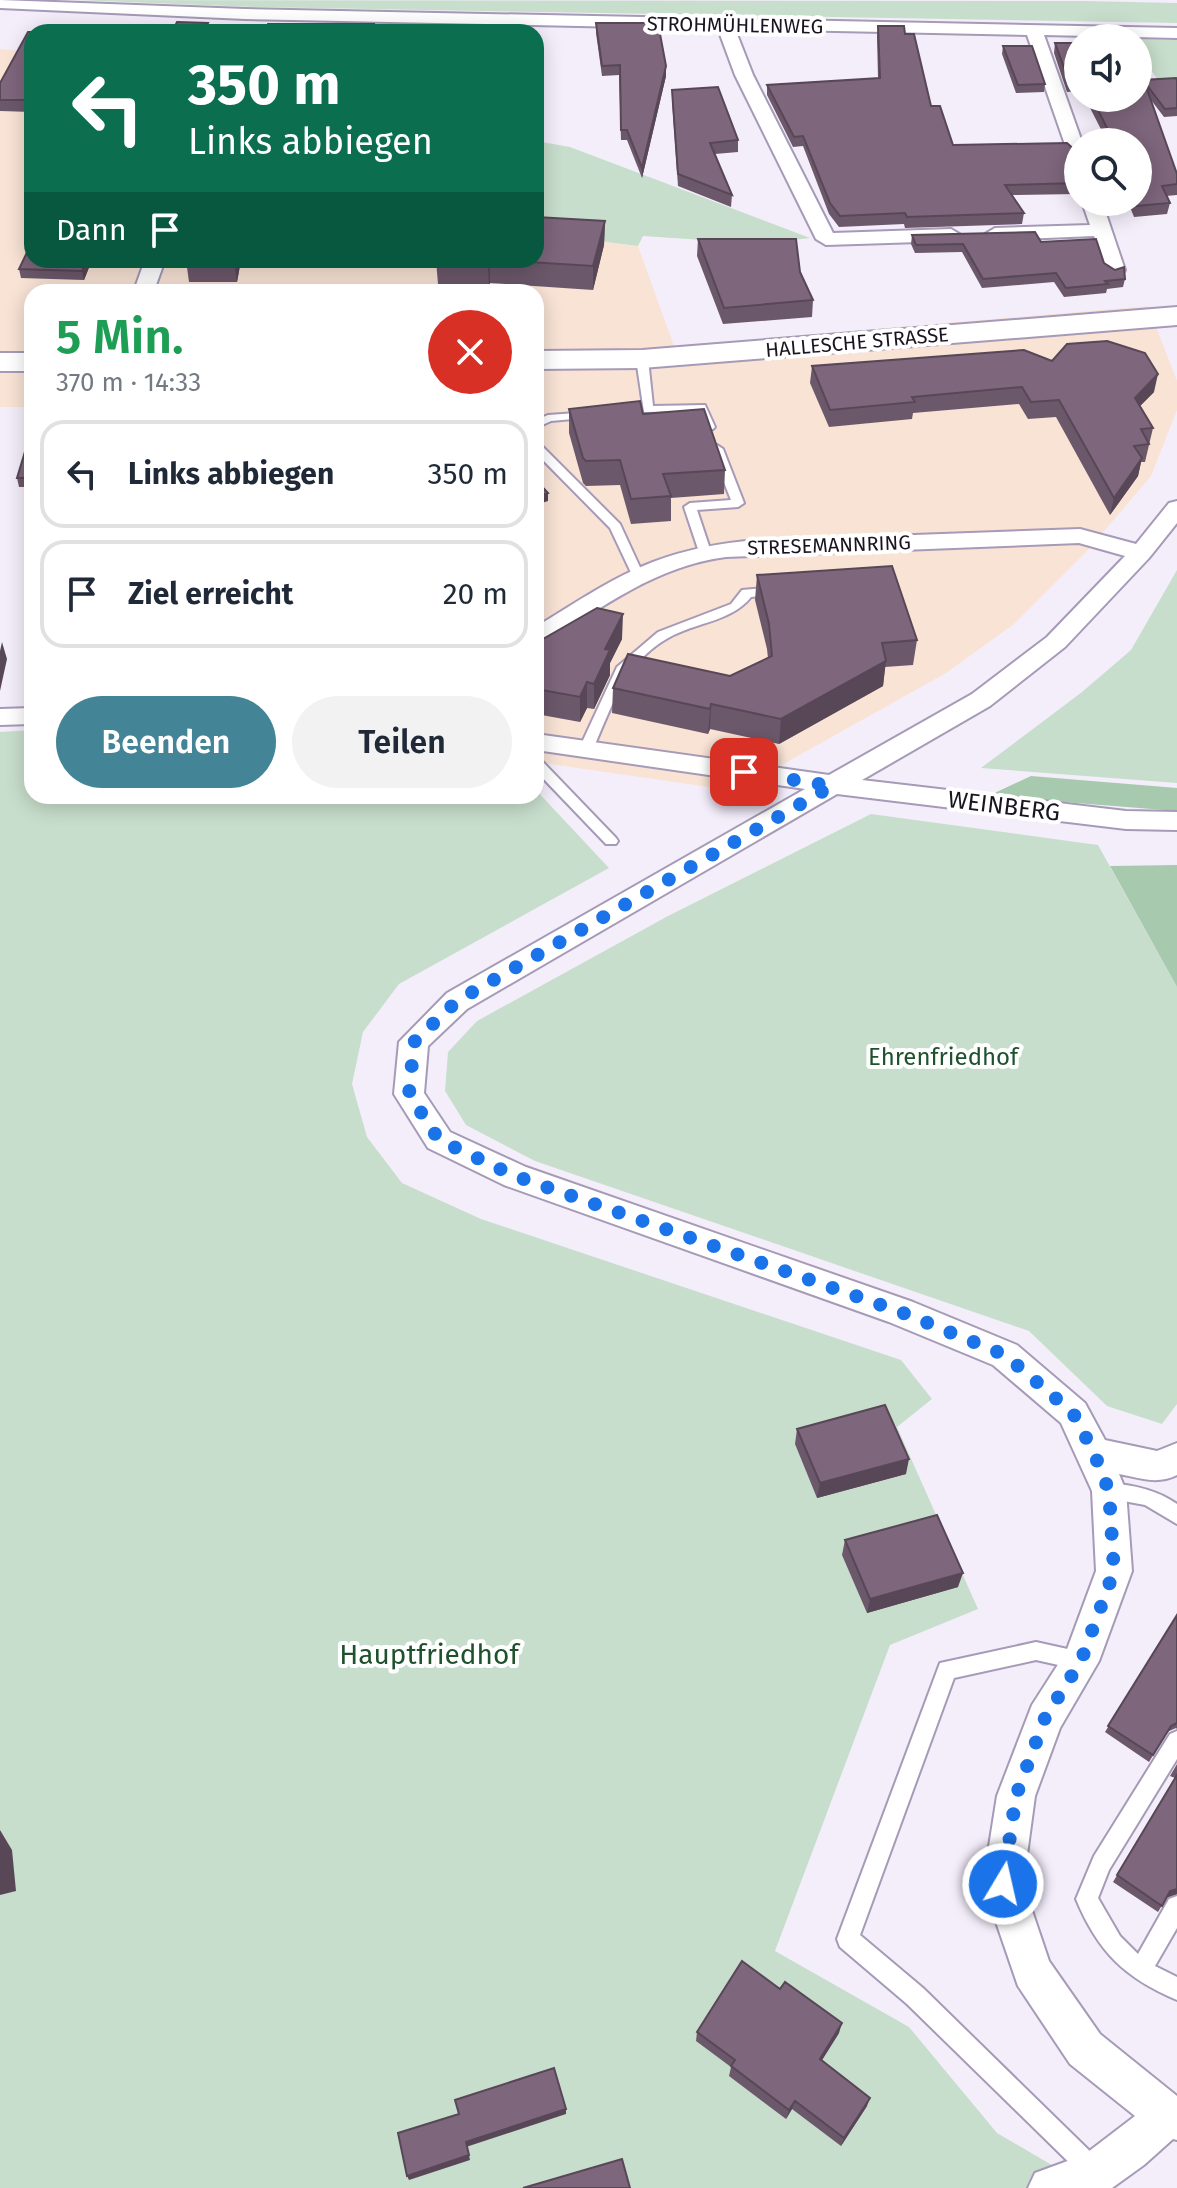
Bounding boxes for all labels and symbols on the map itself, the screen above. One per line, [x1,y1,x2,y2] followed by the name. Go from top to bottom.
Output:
[647,11,823,39] street label: STROHMÜHLENWEG
[764,322,950,362] street label: HALLESCHE STRASSE
[747,530,911,560] street label: STRESEMANNRING
[710,738,778,806] pin
[946,785,1062,827] street label: WEINBERG
[868,1043,1020,1071] park label: Ehrenfriedhof
[339,1638,521,1671] park label: Hauptfriedhof
[961,1842,1045,1926] position arrow

